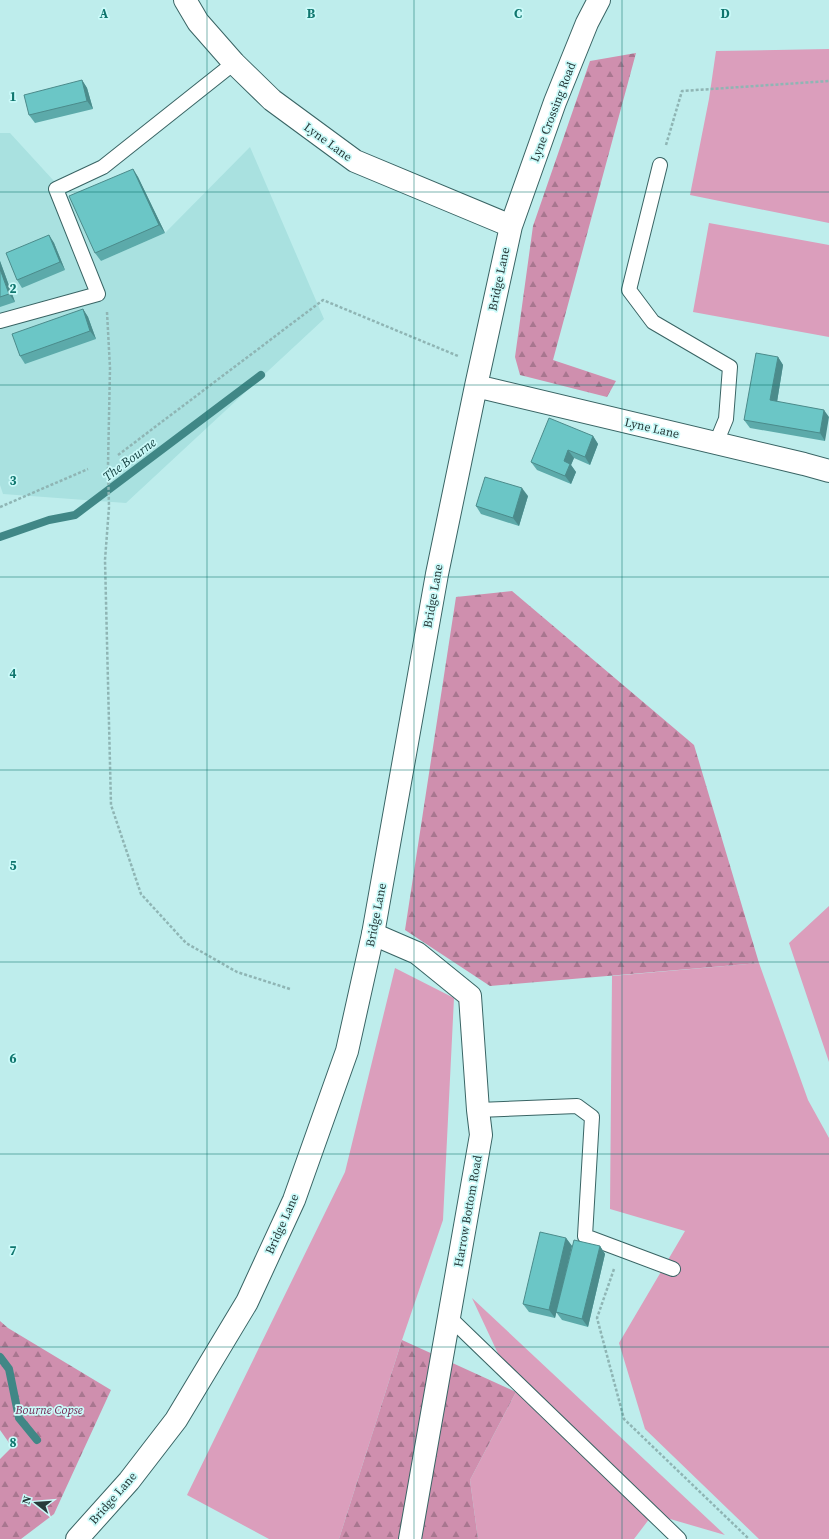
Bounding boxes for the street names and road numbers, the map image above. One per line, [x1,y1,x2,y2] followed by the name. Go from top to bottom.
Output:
[527,60,579,164] street label: Lyne Crossing Road
[301,119,355,165] street label: Lyne Lane
[484,246,514,312] street label: Bridge Lane
[623,414,681,442] street label: Lyne Lane
[420,563,446,629] street label: Bridge Lane
[362,882,390,948] street label: Bridge Lane
[450,1154,486,1268] street label: Harrow Bottom Road
[262,1191,302,1257] street label: Bridge Lane
[86,1468,140,1528] street label: Bridge Lane

